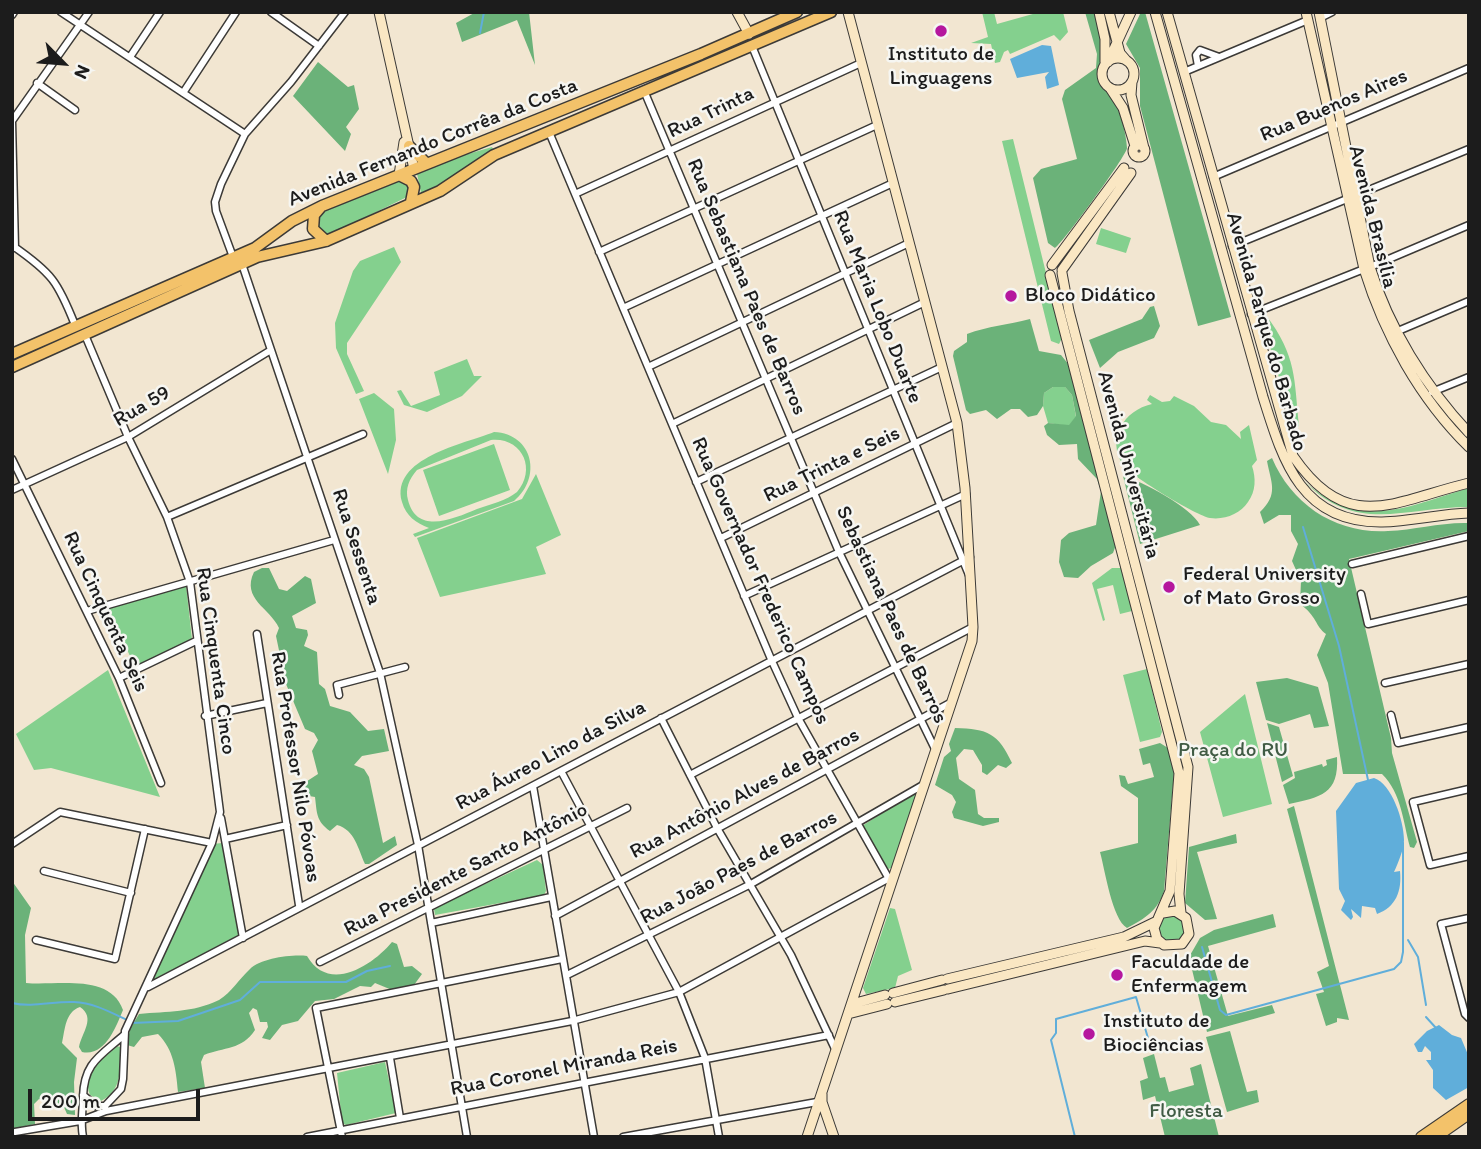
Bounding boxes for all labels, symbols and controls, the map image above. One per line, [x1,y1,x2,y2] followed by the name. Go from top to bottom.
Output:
[933,23,949,39] marker: Instituto de Linguagens
[28,28,98,98] north arrow
[888,42,994,92] place label: Instituto de Linguagens
[69,61,96,83] text: N
[1257,64,1411,148] street label: Rua Buenos Aires
[285,73,581,213] street label: Avenida Fernando Corrêa da Costa
[664,81,758,145] street label: Rua Trinta
[1342,143,1402,291] street label: Avenida Brasília
[680,155,812,419] street label: Rua Sebastiana Paes de Barros
[827,207,927,407] street label: Rua Maria Lobo Duarte
[1220,210,1312,454] street label: Avenida Parque do Barbado
[1025,283,1156,309] place label: Bloco Didático
[1003,288,1019,304] marker: Bloco Didático
[1091,368,1165,562] street label: Avenida Universitária
[109,381,175,433] street label: Rua 59
[760,421,904,509] street label: Rua Trinta e Seis
[685,433,835,729] street label: Rua Governador Frederico Campos
[325,486,387,608] street label: Rua Sessenta
[830,502,952,728] street label: Sebastiana Paes de Barros
[57,528,153,696] street label: Rua Cinquenta Seis
[1183,562,1346,612] place label: Federal University of Mato Grosso
[189,566,241,756] street label: Rua Cinquenta Cinco
[1161,579,1177,595] marker: Federal University of Mato Grosso
[264,650,326,884] street label: Rua Professor Nilo Póvoas
[452,695,650,817] street label: Rua Áureo Lino da Silva
[626,723,864,865] street label: Rua Antônio Alves de Barros
[1178,738,1288,764] park label: Praça do RU
[340,797,592,943] street label: Rua Presidente Santo Antônio
[636,805,842,931] street label: Rua João Paes de Barros
[1131,950,1249,1000] place label: Faculdade de Enfermagem
[1109,967,1125,983] marker: Faculdade de Enfermagem
[1103,1009,1209,1059] place label: Instituto de Biociências
[1081,1026,1097,1042] marker: Instituto de Biociências
[448,1034,680,1102] street label: Rua Coronel Miranda Reis
[32,1076,203,1120] scale bar
[41,1088,100,1113] text: 200 m
[1149,1099,1223,1125] park label: Floresta

